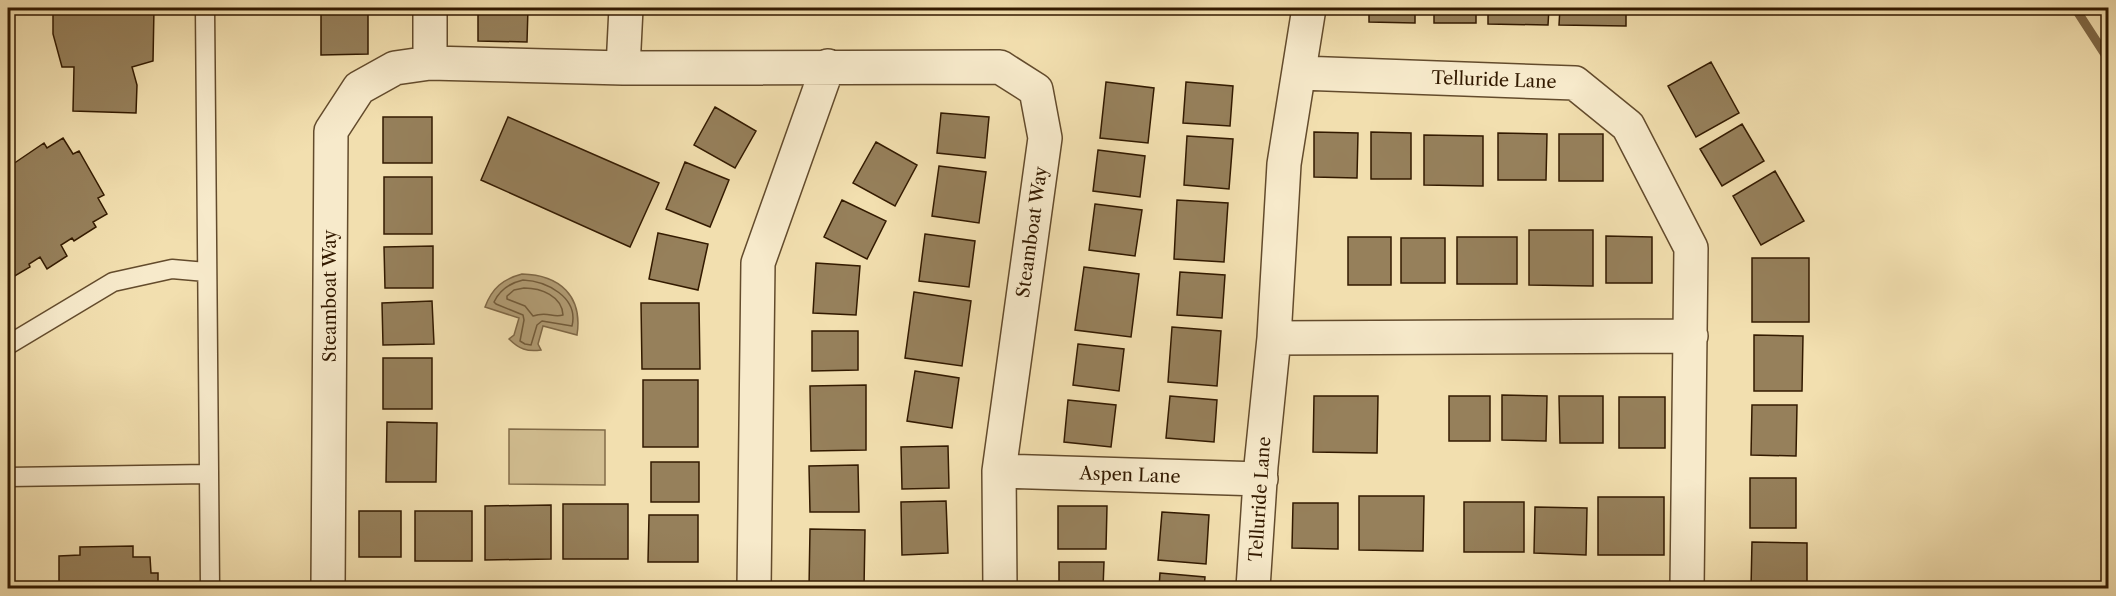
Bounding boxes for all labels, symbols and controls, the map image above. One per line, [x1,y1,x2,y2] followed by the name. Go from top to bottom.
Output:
[1431,67,1557,93] street label: Telluride Lane
[1012,164,1052,299] street label: Steamboat Way
[319,229,341,362] street label: Steamboat Way
[1245,436,1275,562] street label: Telluride Lane
[1078,462,1181,488] street label: Aspen Lane

